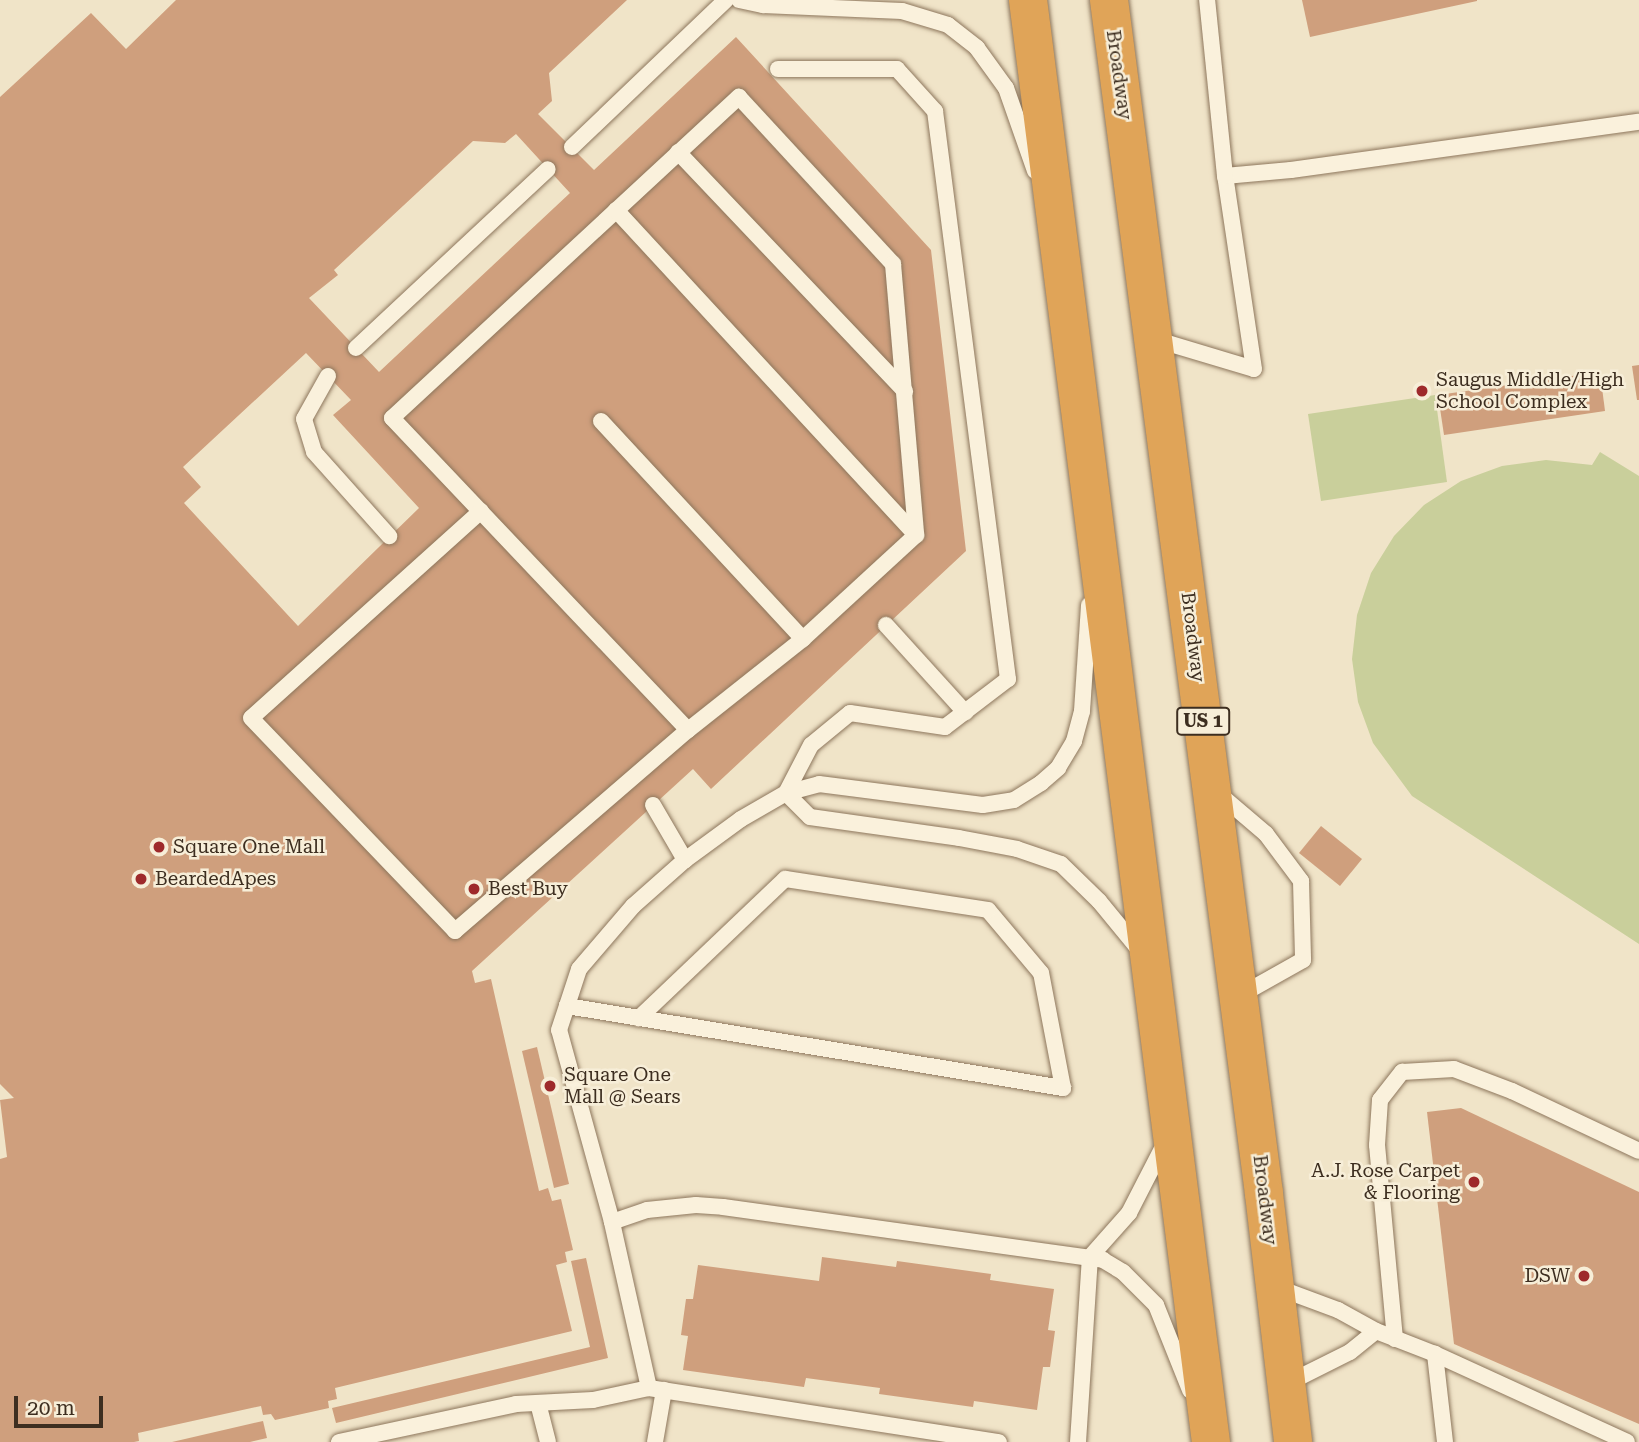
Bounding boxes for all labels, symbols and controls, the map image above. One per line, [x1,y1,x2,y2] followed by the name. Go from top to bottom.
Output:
[1101,29,1137,121] street label: Broadway
[1436,369,1624,413] place label: Saugus Middle/High School Complex
[1414,383,1430,399] marker: Saugus Middle/High School Complex
[1176,591,1210,683] street label: Broadway
[1175,706,1231,736] road number: US 1
[173,836,325,858] place label: Square One Mall
[151,839,167,855] marker: Square One Mall
[155,868,276,890] place label: BeardedApes
[133,871,149,887] marker: BeardedApes
[488,878,568,900] place label: Best Buy
[466,881,482,897] marker: Best Buy
[564,1064,681,1108] place label: Square One Mall @ Sears
[542,1078,558,1094] marker: Square One Mall @ Sears
[1248,1154,1282,1246] street label: Broadway
[1311,1160,1460,1204] place label: A.J. Rose Carpet & Flooring
[1466,1174,1482,1190] marker: A.J. Rose Carpet & Flooring
[1525,1265,1570,1287] place label: DSW
[1576,1268,1592,1284] marker: DSW
[18,1382,107,1426] scale bar
[27,1396,75,1420] text: 20 m

